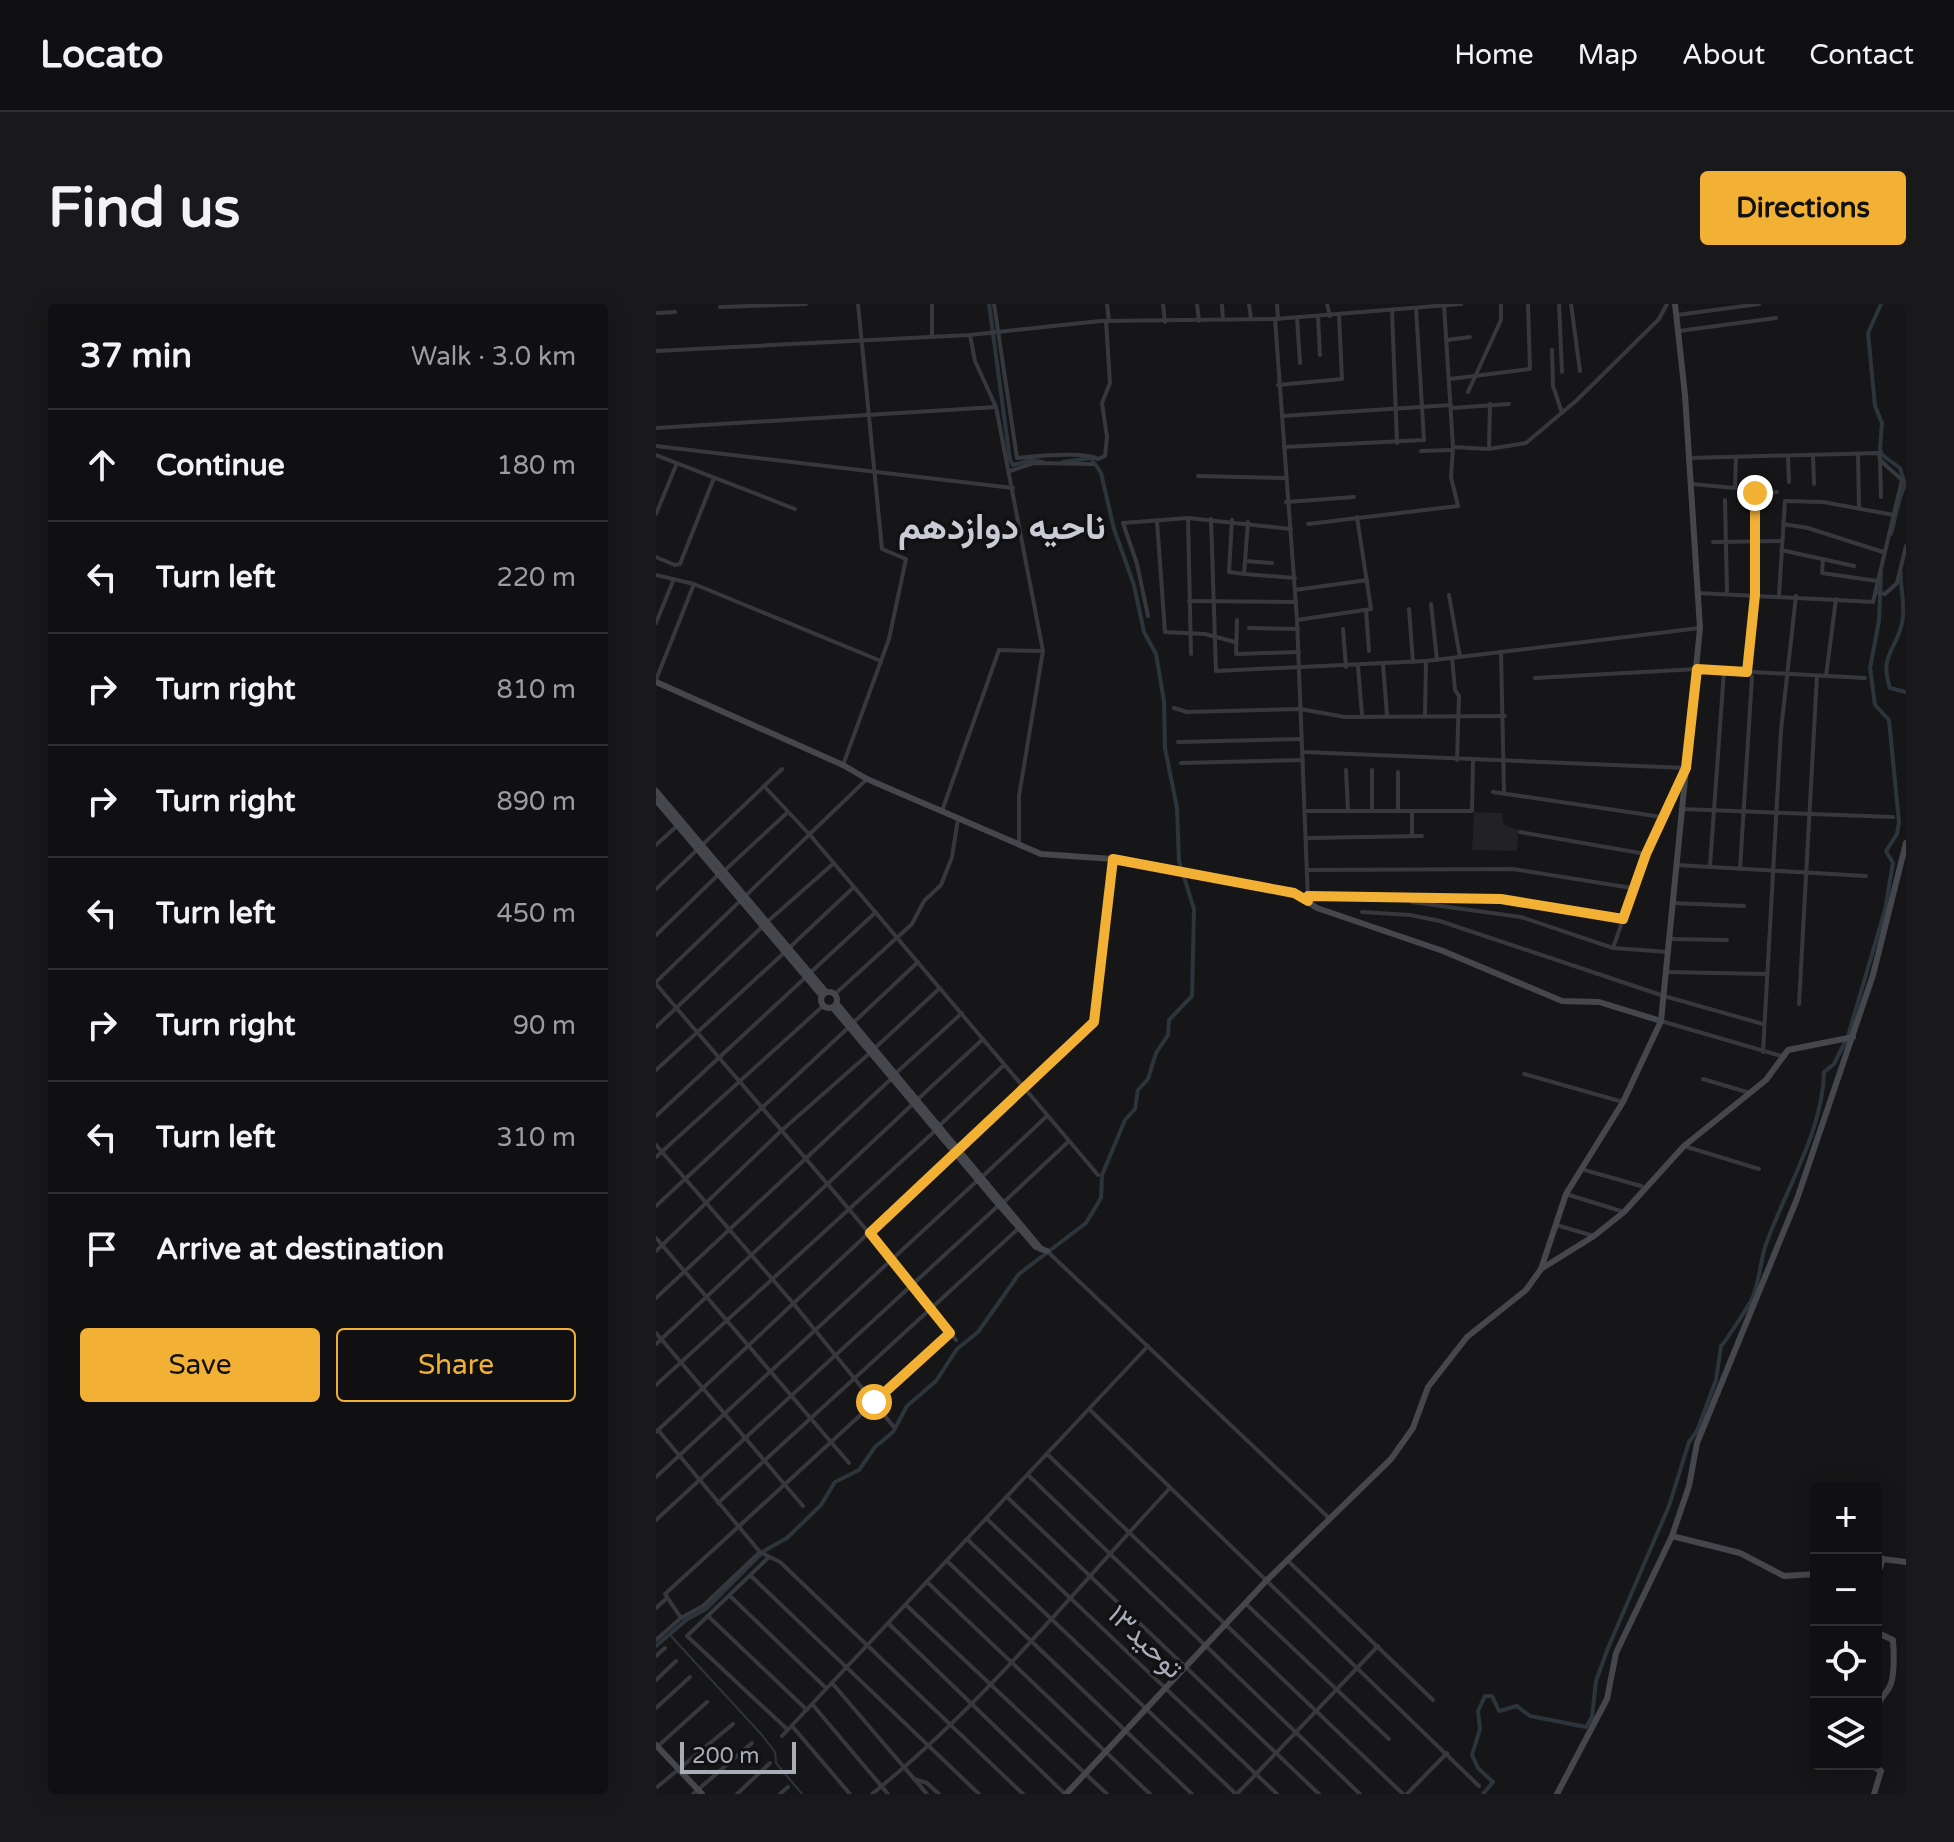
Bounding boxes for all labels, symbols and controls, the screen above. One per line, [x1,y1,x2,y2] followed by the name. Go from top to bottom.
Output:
[40,32,164,78] text: Locato
[1454,38,1534,72] text: Home
[1578,38,1638,72] text: Map
[1682,38,1765,72] text: About
[1809,38,1914,72] text: Contact
[1700,171,1906,245] button: Directions
[48,175,240,242] text: Find us
[80,336,192,377] text: 37 min
[411,341,576,372] text: Walk · 3.0 km
[80,443,124,487] icon: ahead
[156,447,285,484] text: Continue
[496,450,576,481] text: 180 m
[1737,475,1773,511] route end
[898,506,1106,550] district label: ناحیه دوازدهم
[80,555,124,599] icon: left
[156,559,275,596] text: Turn left
[496,562,576,593] text: 220 m
[80,667,124,711] icon: right
[156,671,296,708] text: Turn right
[496,674,576,705] text: 810 m
[80,779,124,823] icon: right
[156,783,296,820] text: Turn right
[496,786,576,817] text: 890 m
[80,891,124,935] icon: left
[156,895,275,932] text: Turn left
[496,898,576,929] text: 450 m
[80,1003,124,1047] icon: right
[156,1007,296,1044] text: Turn right
[513,1010,576,1041] text: 90 m
[80,1115,124,1159] icon: left
[156,1119,275,1156] text: Turn left
[496,1122,576,1153] text: 310 m
[80,1227,124,1271] icon: arrive
[156,1231,444,1268] text: Arrive at destination
[80,1328,320,1402] button: Save
[336,1328,576,1402] button: Share
[856,1384,892,1420] route start
[1810,1482,1882,1770] map controls
[1810,1482,1882,1554] button: +
[1810,1554,1882,1626] button: −
[1101,1598,1190,1686] street label: توحید۱۳
[1810,1626,1882,1698] button: locate
[1810,1698,1882,1770] button: layers
[680,1738,796,1774] scale bar
[692,1743,759,1769] text: 200 m

